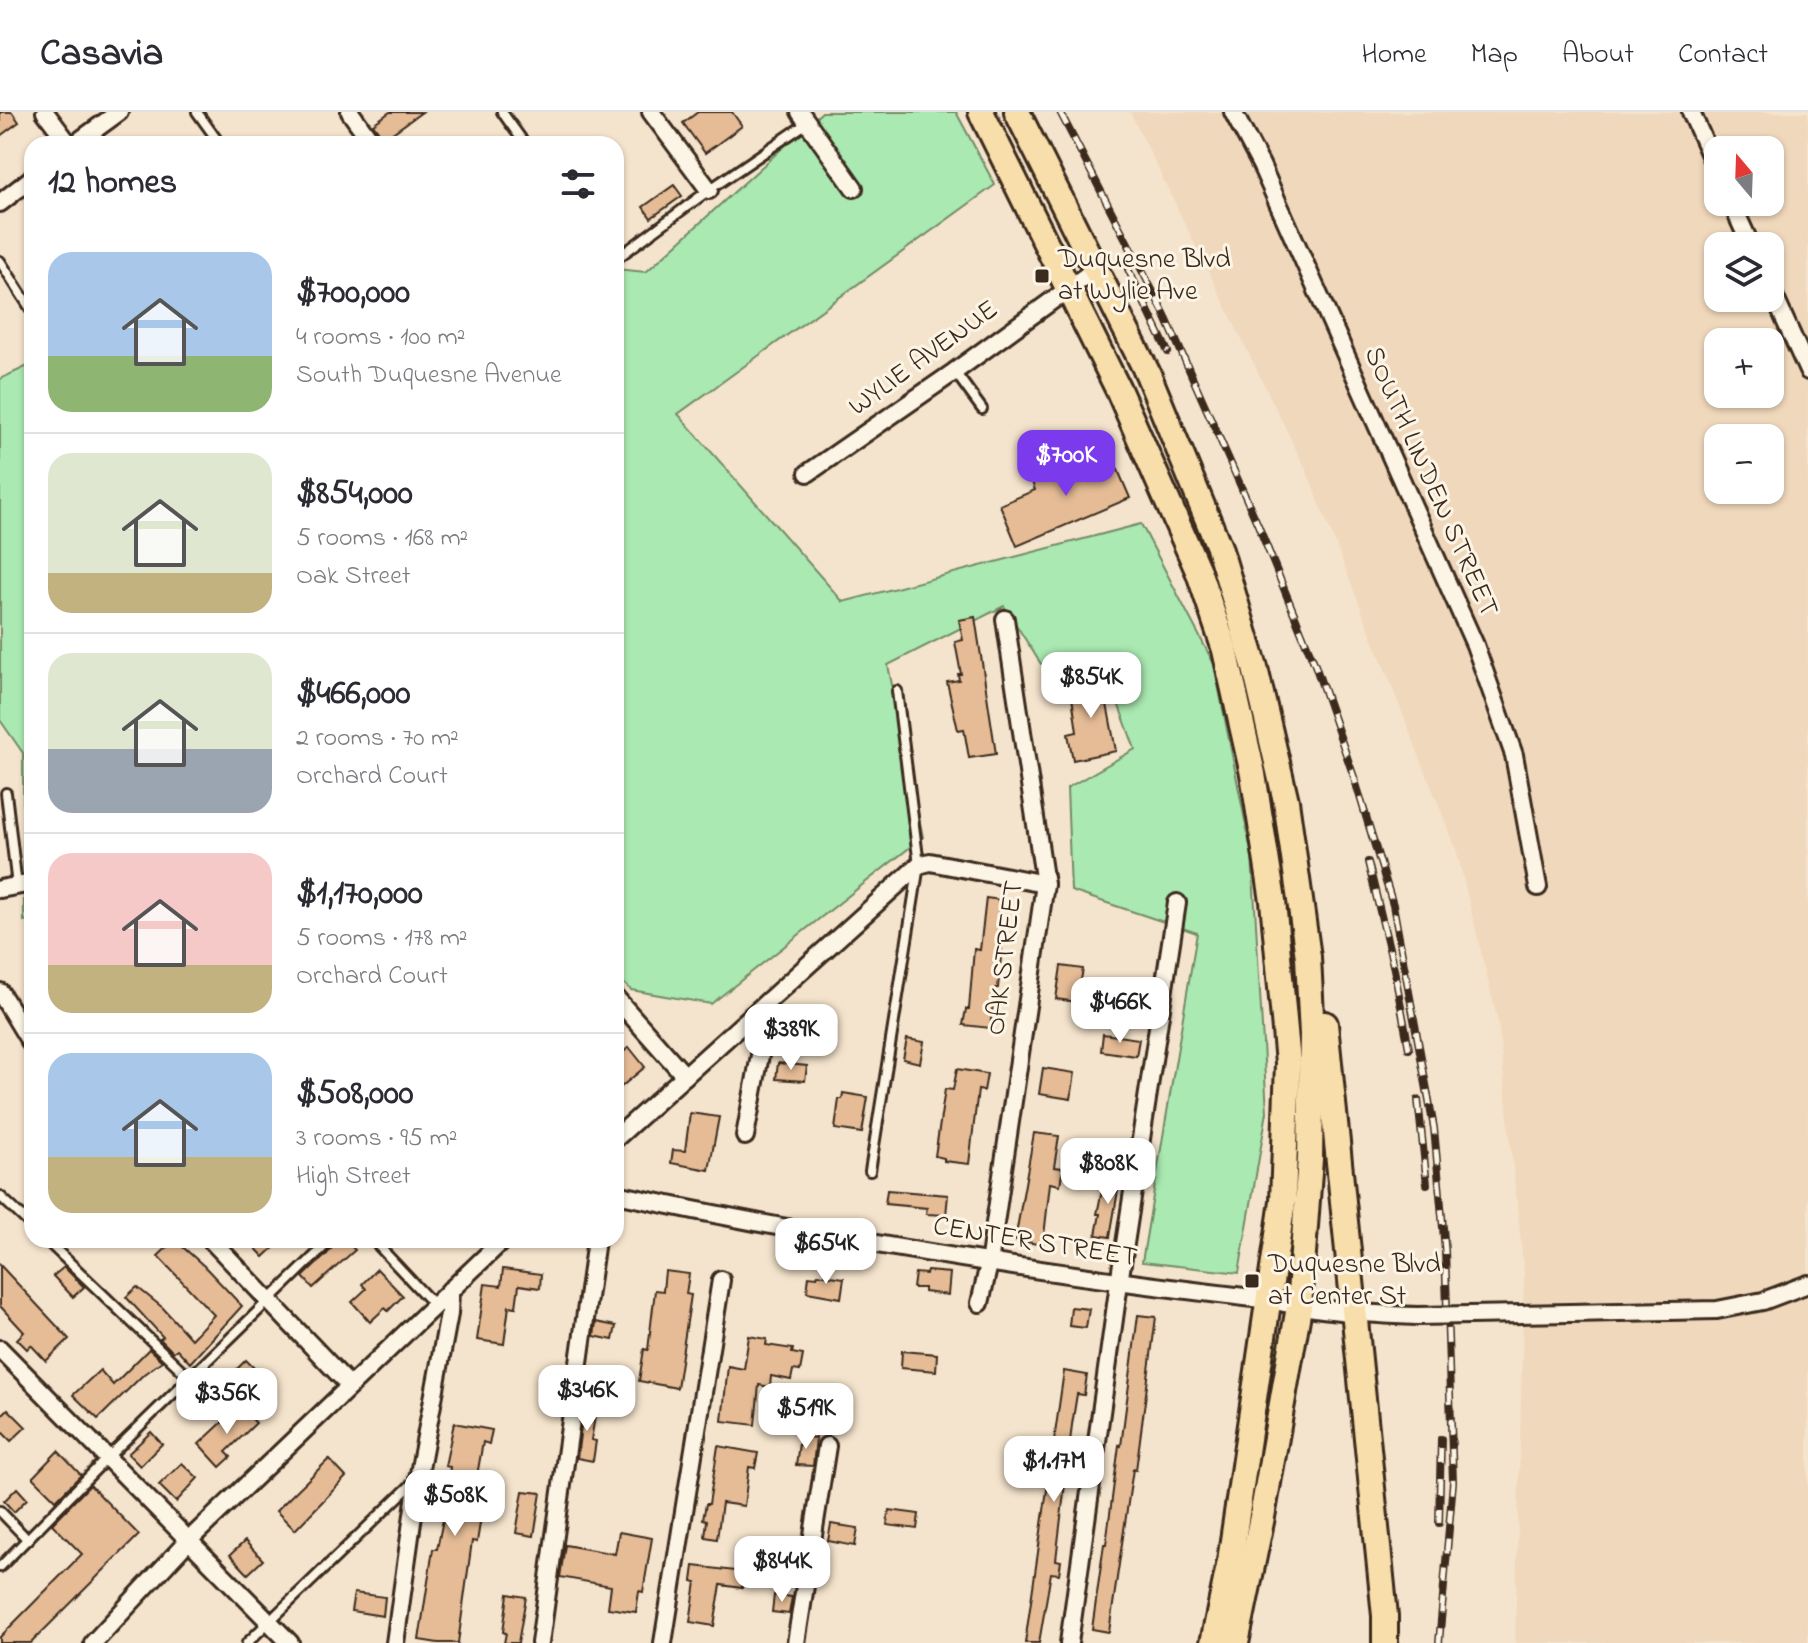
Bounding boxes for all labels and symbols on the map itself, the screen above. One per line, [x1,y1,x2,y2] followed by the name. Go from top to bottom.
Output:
[1704,136,1784,216] north arrow
[1057,240,1231,313] place label: Duquesne Blvd at Wylie Ave
[1033,267,1051,285] marker: Duquesne Blvd at Wylie Ave
[841,291,1007,427] street label: WYLIE AVENUE
[1352,340,1508,624] street label: SOUTH LINDEN STREET
[1010,430,1122,498] pin: $700K
[1035,652,1147,720] pin: $854K
[976,878,1036,1038] street label: OAK STREET
[1064,977,1176,1045] pin: $466K
[735,1004,847,1072] pin: $389K
[1052,1138,1164,1206] pin: $808K
[930,1207,1140,1279] street label: CENTER STREET
[770,1218,882,1286] pin: $654K
[1267,1245,1441,1318] place label: Duquesne Blvd at Center St
[1243,1272,1261,1290] marker: Duquesne Blvd at Center St
[531,1365,643,1433] pin: $346K
[171,1368,283,1436] pin: $356K
[750,1383,862,1451] pin: $519K
[989,1436,1119,1504] pin: $1.17M
[399,1470,511,1538] pin: $508K
[726,1536,838,1604] pin: $844K

